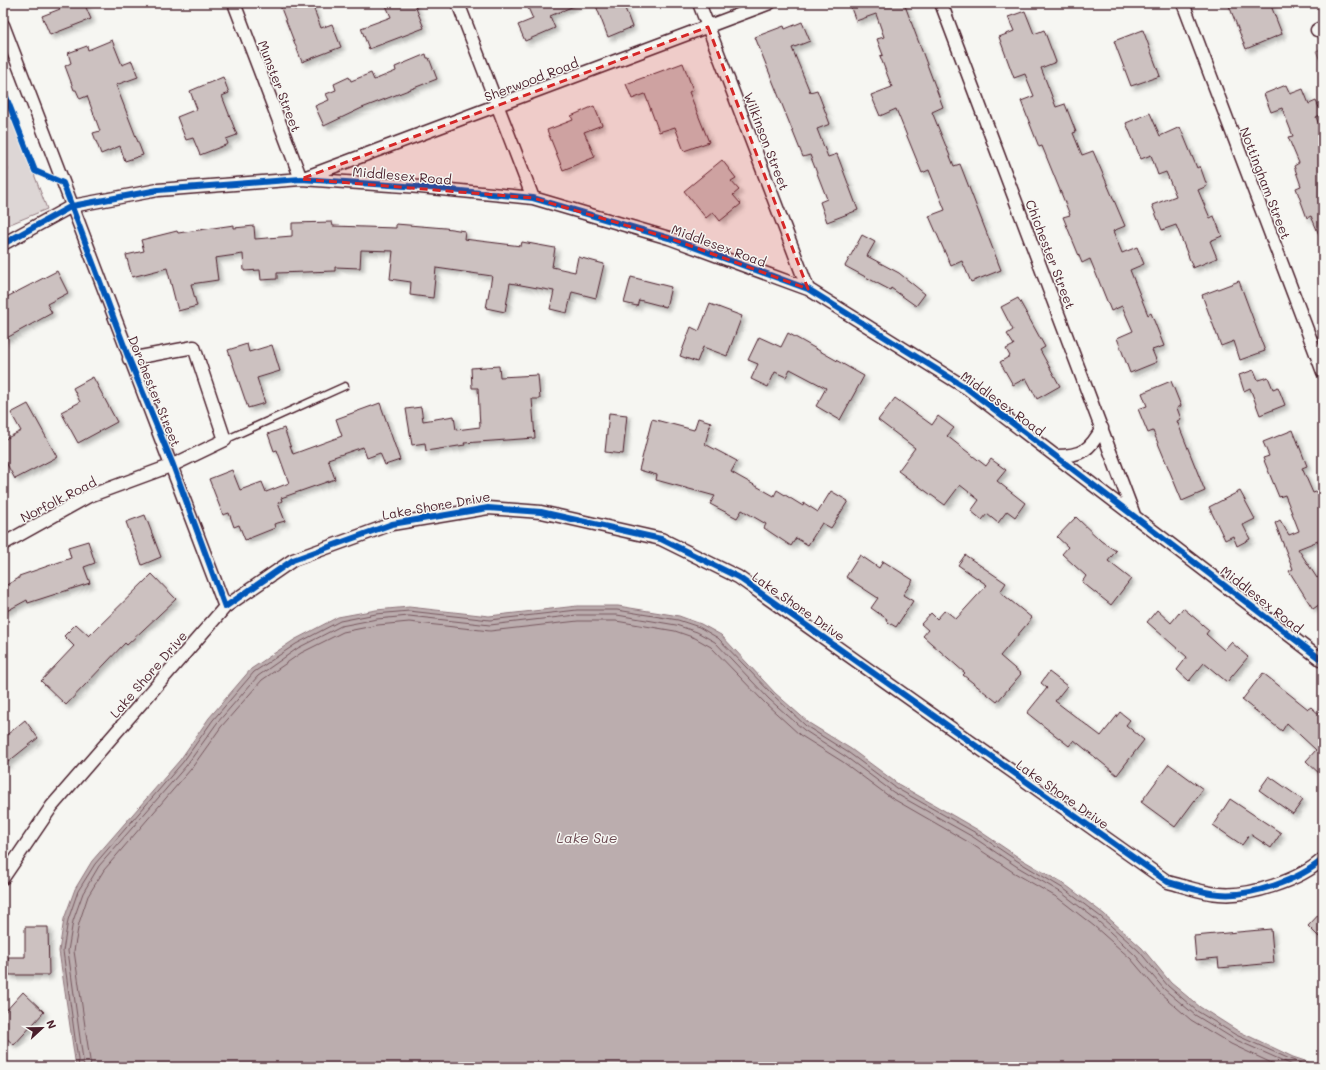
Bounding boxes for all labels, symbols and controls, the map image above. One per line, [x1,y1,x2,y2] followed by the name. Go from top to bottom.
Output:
[255,38,305,135] street label: Munster Street
[482,53,580,105] street label: Sherwood Road
[741,90,794,193] street label: Wilkinson Street
[1237,125,1295,242] street label: Nottingham Street
[352,162,452,188] street label: Middlesex Road
[1022,197,1080,311] street label: Chichester Street
[669,220,769,270] street label: Middlesex Road
[125,333,185,449] street label: Dorchester Street
[958,367,1048,439] street label: Middlesex Road
[17,473,99,525] street label: Norfolk Road
[381,487,491,523] street label: Lake Shore Drive
[1217,562,1307,636] street label: Middlesex Road
[749,568,849,644] street label: Lake Shore Drive
[106,627,190,721] street label: Lake Shore Drive
[1013,756,1113,832] street label: Lake Shore Drive
[557,828,617,847] water label: Lake Sue
[22,1008,62,1048] north arrow
[43,1017,60,1031] text: N

